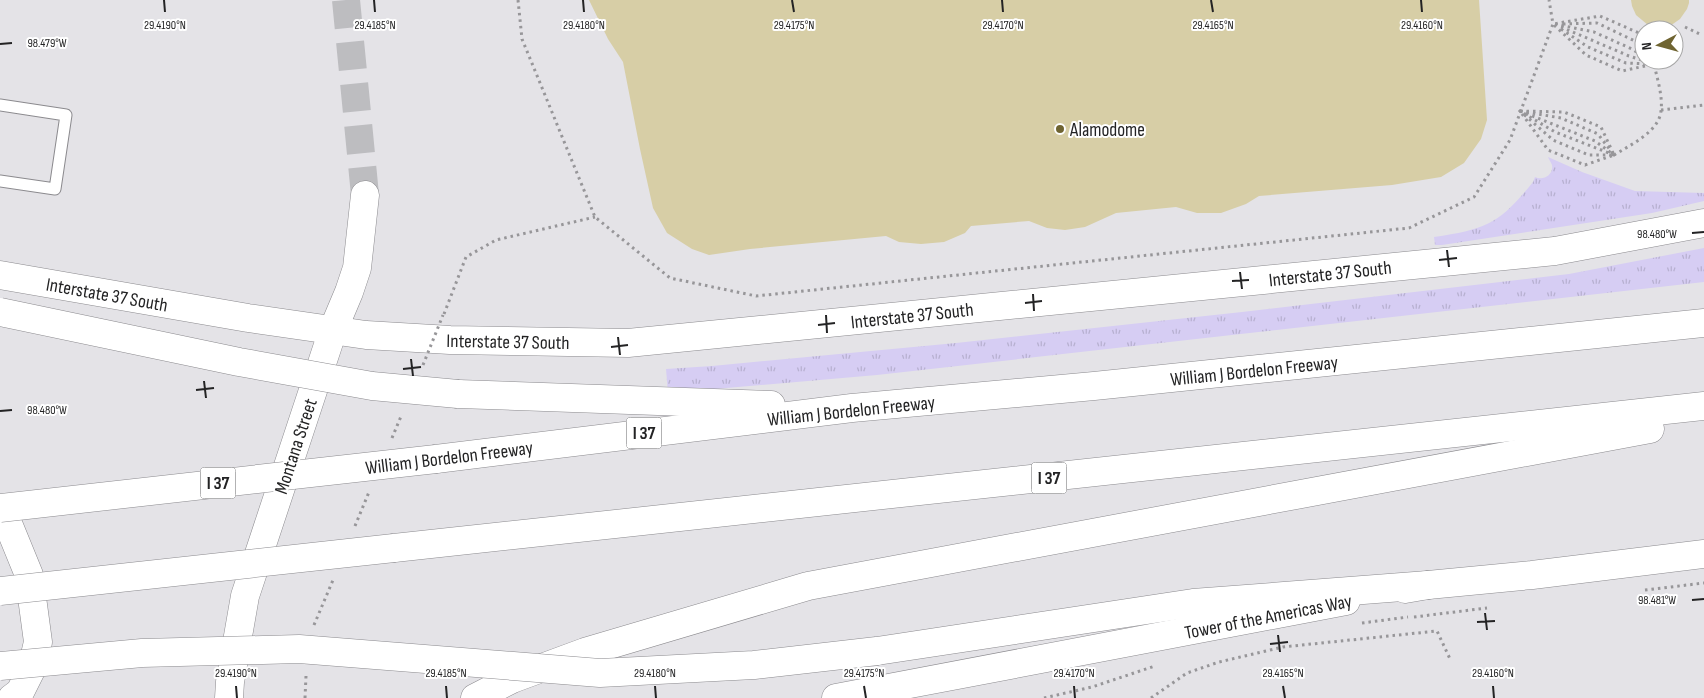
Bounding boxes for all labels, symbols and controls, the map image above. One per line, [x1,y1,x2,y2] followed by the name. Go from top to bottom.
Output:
[144,18,186,33] text: 29.4190°N
[354,18,396,33] text: 29.4185°N
[563,18,605,33] text: 29.4180°N
[774,18,814,33] text: 29.4175°N
[982,18,1024,33] text: 29.4170°N
[1192,18,1234,33] text: 29.4165°N
[1401,18,1443,33] text: 29.4160°N
[1634,20,1684,70] north arrow
[27,36,67,51] text: 98.479°W
[1638,42,1655,51] text: N
[1069,119,1145,142] place label: Alamodome
[1054,123,1066,135] marker: Alamodome
[1637,227,1677,242] text: 98.480°W
[1268,257,1393,292] street label: Interstate 37 South
[44,273,169,317] street label: Interstate 37 South
[850,299,975,334] street label: Interstate 37 South
[446,330,570,355] street label: Interstate 37 South
[1169,351,1340,392] street label: William J Bordelon Freeway
[766,391,937,432] street label: William J Bordelon Freeway
[270,396,323,497] street label: Montana Street
[27,403,67,418] text: 98.480°W
[626,418,662,448] road number: I 37
[364,437,535,480] street label: William J Bordelon Freeway
[1032,462,1066,493] road number: I 37
[200,468,236,498] road number: I 37
[1183,590,1355,645] street label: Tower of the Americas Way
[1638,593,1676,608] text: 98.481°W
[215,666,257,681] text: 29.4190°N
[425,666,467,681] text: 29.4185°N
[634,666,676,681] text: 29.4180°N
[844,666,884,681] text: 29.4175°N
[1053,666,1095,681] text: 29.4170°N
[1262,666,1304,681] text: 29.4165°N
[1472,666,1514,681] text: 29.4160°N

